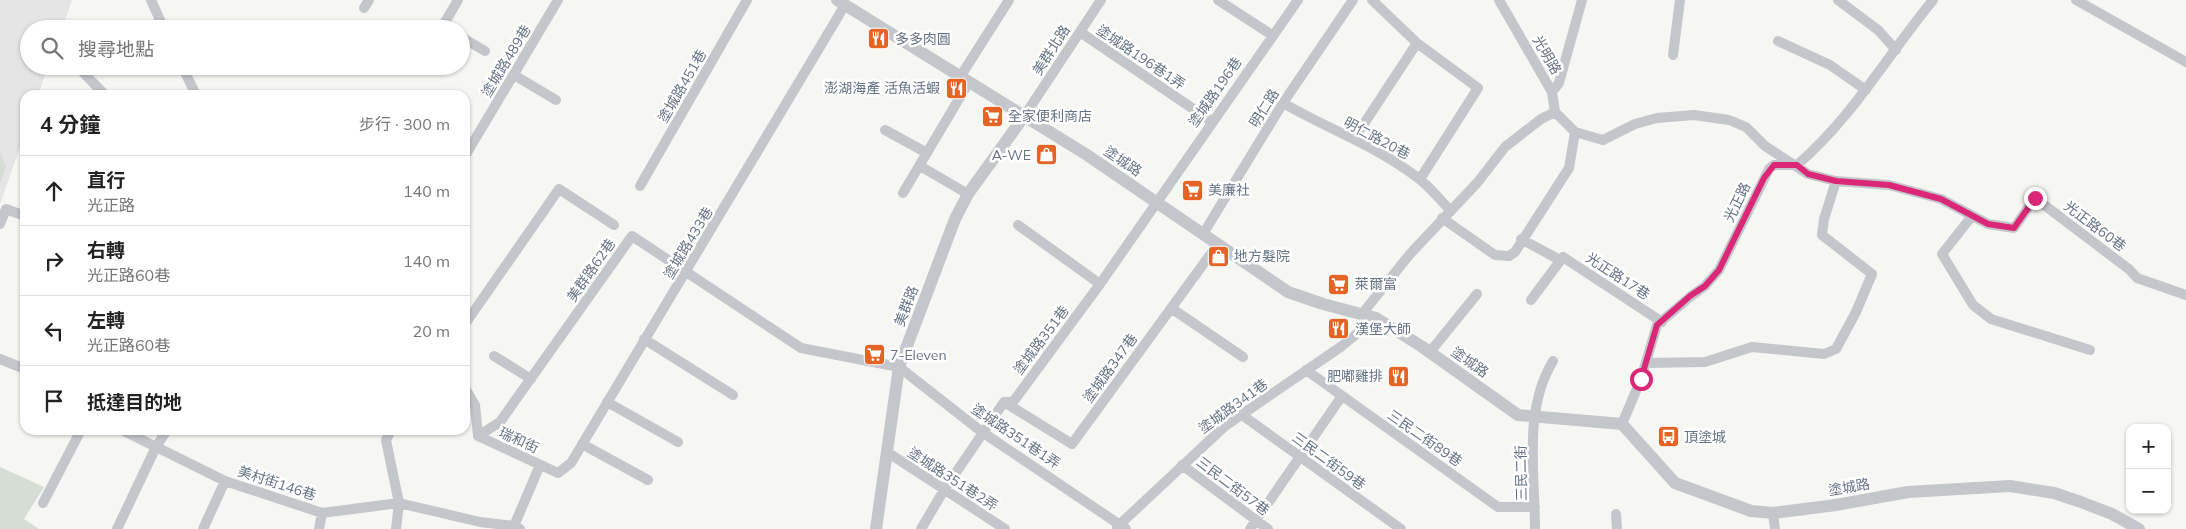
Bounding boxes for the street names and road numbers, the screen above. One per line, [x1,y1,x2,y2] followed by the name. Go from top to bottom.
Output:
[1093,21,1189,93] street label: 塗城路196巷1弄
[477,22,535,100] street label: 塗城路489巷
[1028,22,1074,78] street label: 美群北路
[1529,32,1565,78] street label: 光明路
[654,46,710,126] street label: 塗城路451巷
[1184,54,1246,130] street label: 塗城路196巷
[1245,85,1283,131] street label: 明仁路
[1341,113,1413,163] street label: 明仁路20巷
[1101,142,1145,180] street label: 塗城路
[1720,179,1754,225] street label: 光正路
[2061,197,2129,255] street label: 光正路60巷
[659,204,717,282] street label: 塗城路433巷
[563,235,619,305] street label: 美群路62巷
[1583,249,1653,303] street label: 光正路17巷
[890,283,922,329] street label: 美群路
[1009,302,1073,378] street label: 塗城路351巷
[1079,330,1141,406] street label: 塗城路347巷
[1448,343,1492,381] street label: 塗城路
[1195,375,1271,437] street label: 塗城路341巷
[968,400,1064,472] street label: 塗城路351巷1弄
[1384,406,1466,470] street label: 三民二街89巷
[496,423,542,457] street label: 瑞和街
[1289,428,1369,494] street label: 三民二街59巷
[905,443,1001,515] street label: 塗城路351巷2弄
[1512,445,1530,501] street label: 三民二街
[1193,453,1273,519] street label: 三民二街57巷
[236,462,318,504] street label: 美村街146巷
[1827,474,1871,500] street label: 塗城路

